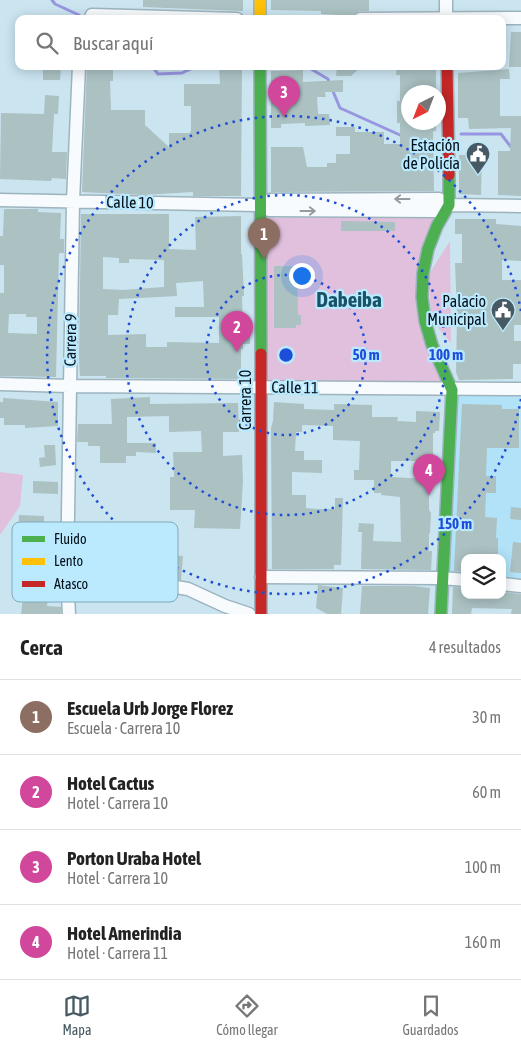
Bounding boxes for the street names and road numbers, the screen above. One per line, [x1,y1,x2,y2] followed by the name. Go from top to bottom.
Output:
[106,193,154,211] street label: Calle 10
[61,313,79,367] street label: Carrera 9
[236,370,254,430] street label: Carrera 10
[271,378,319,396] street label: Calle 11

